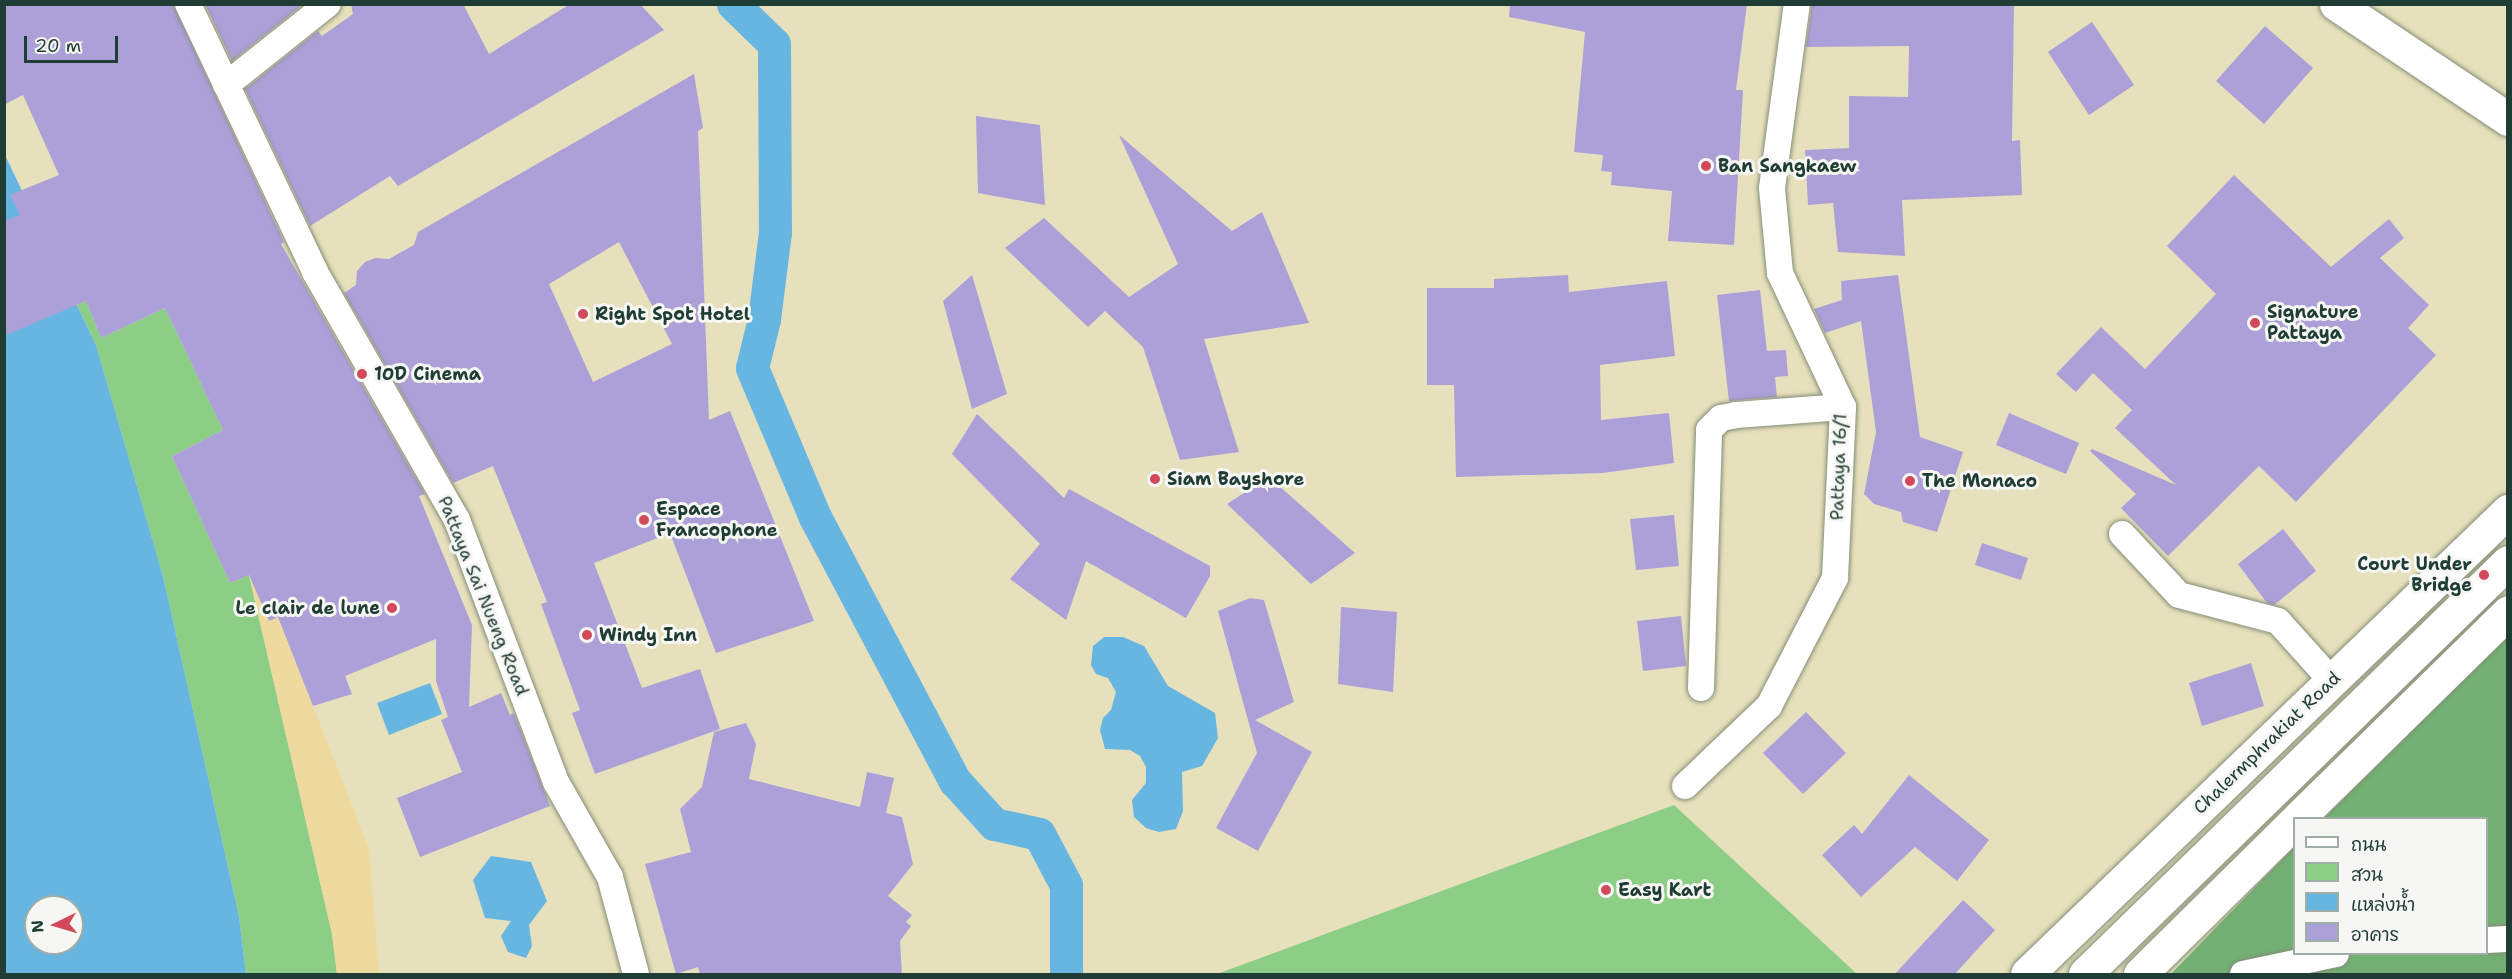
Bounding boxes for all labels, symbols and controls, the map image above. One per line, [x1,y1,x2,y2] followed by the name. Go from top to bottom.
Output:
[27,24,122,62] scale bar
[35,34,81,58] text: 20 m
[1718,155,1856,177] place label: Ban Sangkaew
[1699,159,1713,173] marker: Ban Sangkaew
[2267,302,2358,344] place label: Signature Pattaya
[595,303,750,325] place label: Right Spot Hotel
[576,307,590,321] marker: Right Spot Hotel
[2248,316,2262,330] marker: Signature Pattaya
[374,363,481,385] place label: 10D Cinema
[355,367,369,381] marker: 10D Cinema
[1826,413,1852,521] street label: Pattaya 16/1
[1167,468,1304,490] place label: Siam Bayshore
[1922,470,2037,492] place label: The Monaco
[1148,472,1162,486] marker: Siam Bayshore
[1903,474,1917,488] marker: The Monaco
[433,493,533,699] street label: Pattaya Sai Nueng Road
[656,499,778,542] place label: Espace Francophone
[637,513,651,527] marker: Espace Francophone
[2357,554,2472,596] place label: Court Under Bridge
[2477,568,2491,582] marker: Court Under Bridge
[235,597,380,619] place label: Le clair de lune
[385,601,399,615] marker: Le clair de lune
[599,624,697,646] place label: Windy Inn
[580,628,594,642] marker: Windy Inn
[2189,667,2345,819] street label: Chalermphrakiat Road
[2293,817,2488,955] legend
[2351,833,2386,857] text: ถนน
[2351,863,2383,887] text: สวน
[1618,879,1711,901] place label: Easy Kart
[1599,883,1613,897] marker: Easy Kart
[2351,893,2415,917] text: แหล่งน้ำ
[24,895,84,955] north arrow
[27,919,49,934] text: N
[2351,923,2399,947] text: อาคาร

